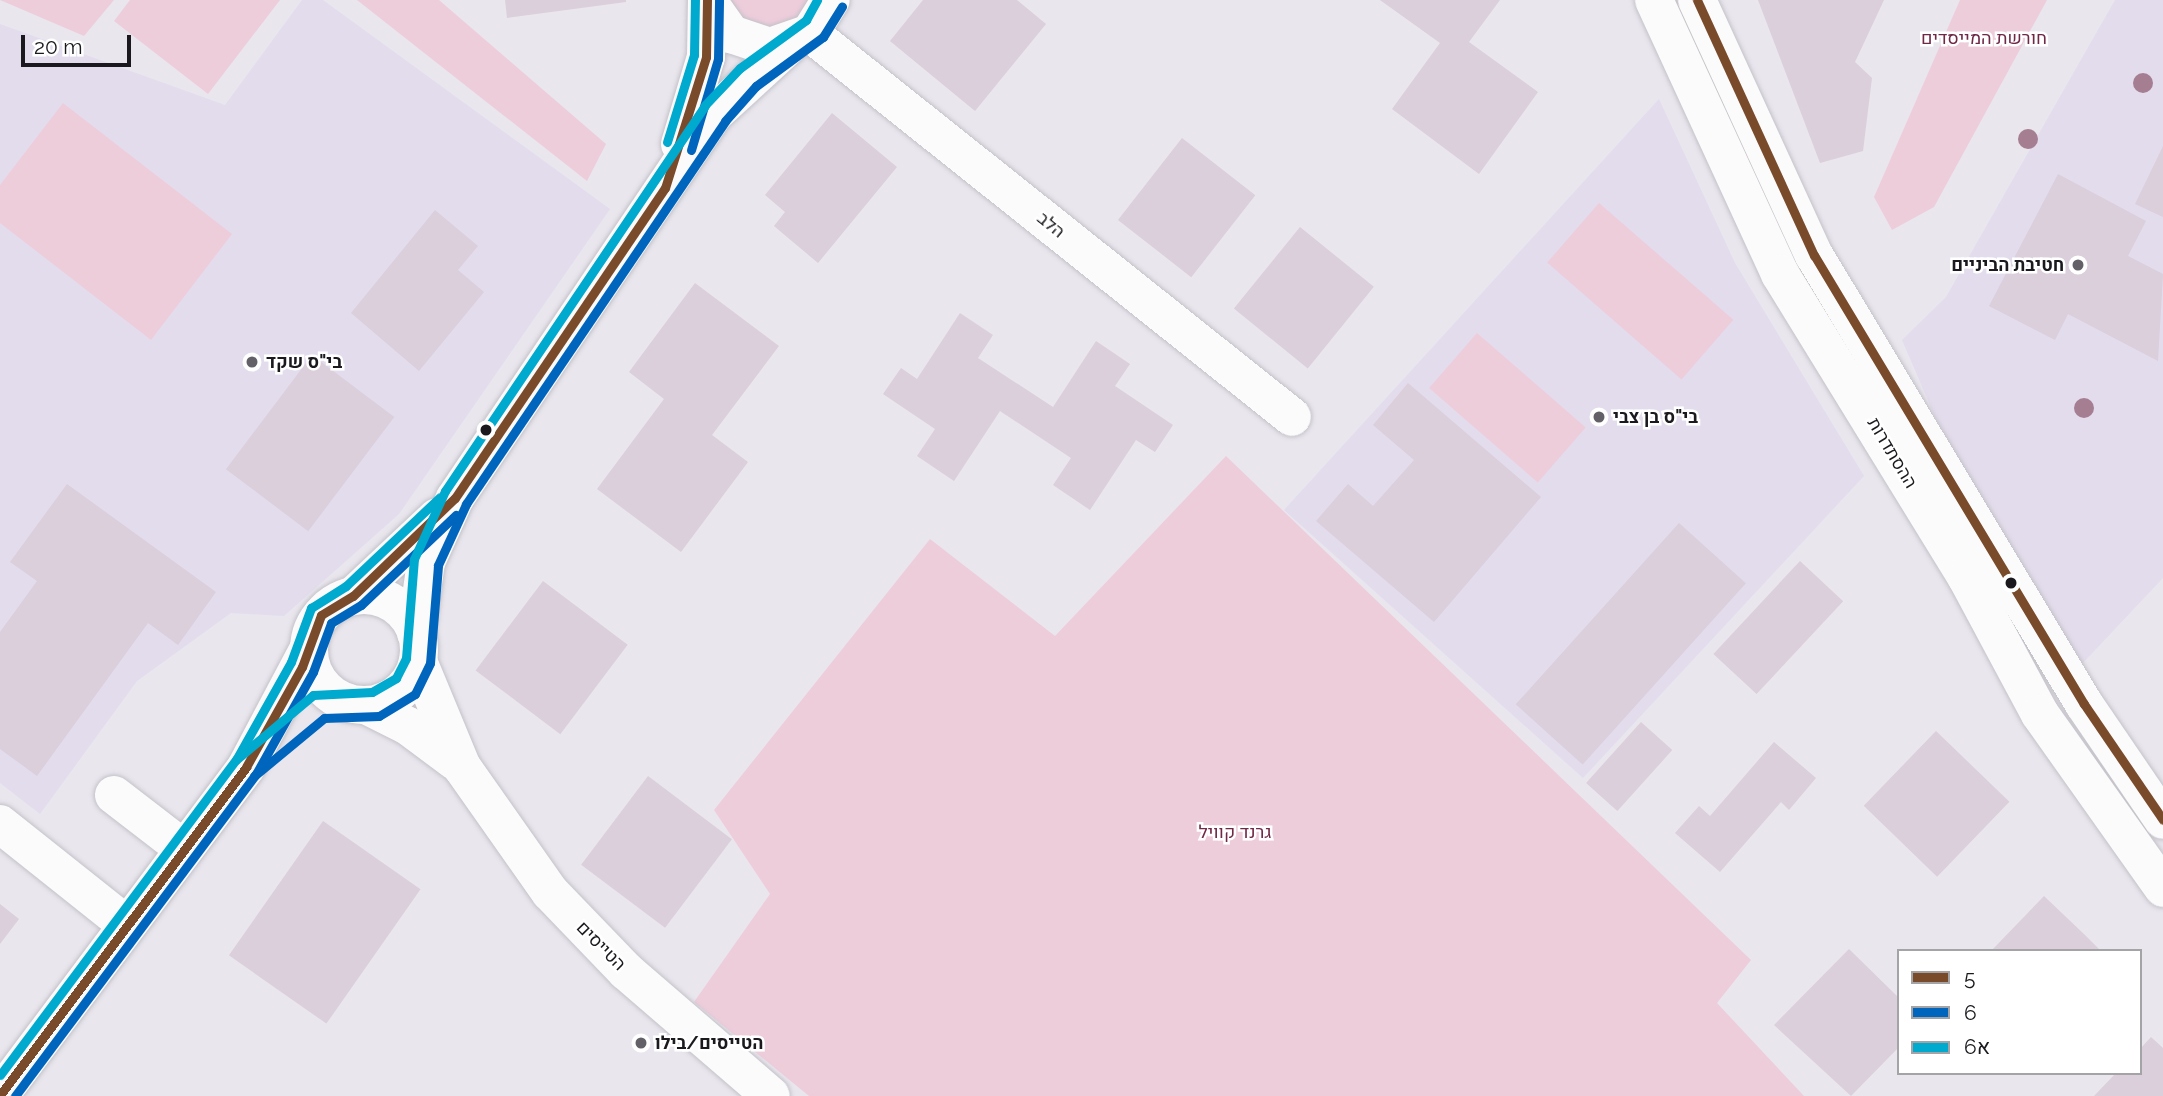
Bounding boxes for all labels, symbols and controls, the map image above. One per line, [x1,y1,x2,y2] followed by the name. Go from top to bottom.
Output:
[24,21,135,65] scale bar
[1921,27,2047,49] park label: חורשת המייסדים
[34,34,82,59] text: 20 m
[1033,207,1069,243] street label: הלב
[1951,254,2064,276] place label: חטיבת הביניים
[2070,257,2086,273] marker: חטיבת הביניים
[266,351,342,373] place label: בי"ס שקד
[244,354,260,370] marker: בי"ס שקד
[1613,406,1698,428] place label: בי"ס בן צבי
[1591,409,1607,425] marker: בי"ס בן צבי
[1862,414,1922,492] street label: ההסתדרות
[479,423,493,437] unlabelled marker
[2004,576,2018,590] unlabelled marker
[1199,821,1271,843] park label: גרנד קוויל
[572,917,630,975] street label: הטייסים
[1897,949,2142,1075] legend
[1964,965,1975,990] text: 5
[1964,1000,1977,1025] text: 6
[655,1032,763,1054] place label: הטייסים/בילו
[1964,1034,1990,1059] text: 6א
[633,1035,649,1051] marker: הטייסים/בילו

